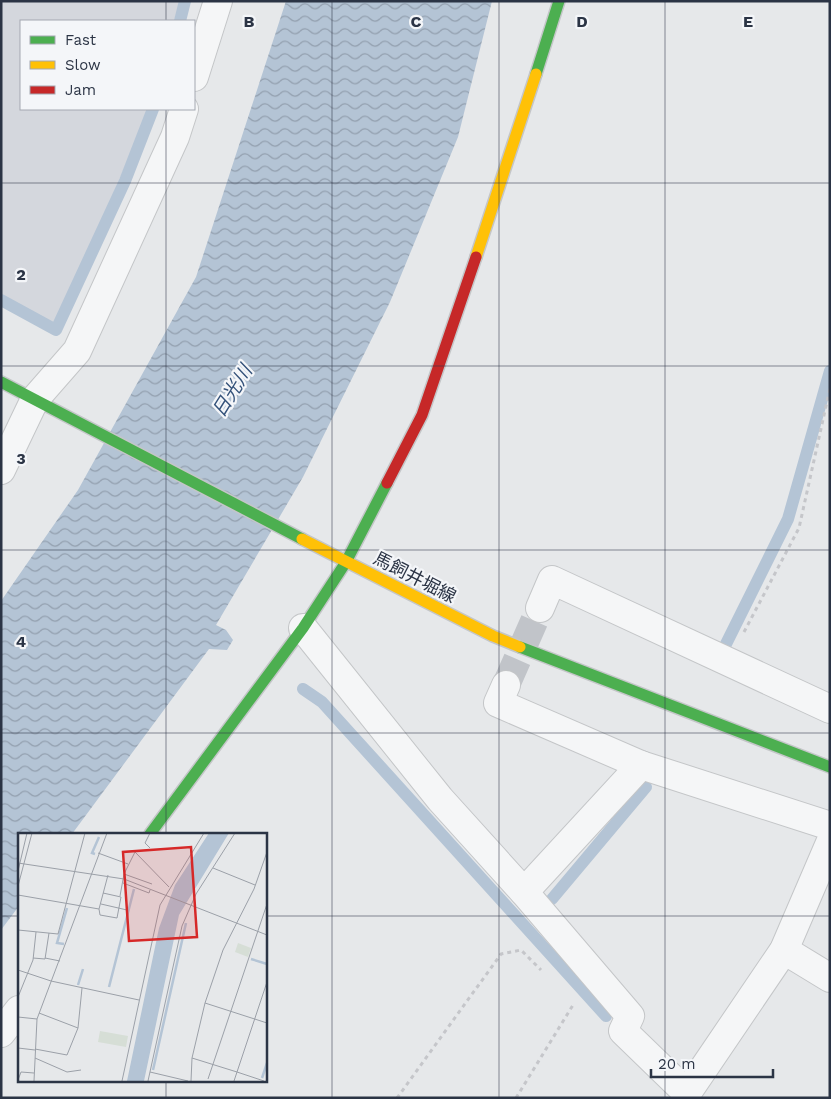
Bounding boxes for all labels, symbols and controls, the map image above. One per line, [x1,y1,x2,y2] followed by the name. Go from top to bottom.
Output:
[244,12,255,31] text: B
[411,12,422,31] text: C
[576,12,588,31] text: D
[743,12,753,31] text: E
[20,20,195,110] legend
[65,31,97,49] text: Fast
[65,56,101,74] text: Slow
[65,81,96,99] text: Jam
[16,265,26,284] text: 2
[207,359,258,421] water label: 日光川
[16,449,26,468] text: 3
[370,547,460,607] street label: 馬飼井堀線
[16,632,26,651] text: 4
[18,833,266,1082] inset map
[651,1046,774,1078] scale bar
[658,1055,696,1073] text: 20 m

